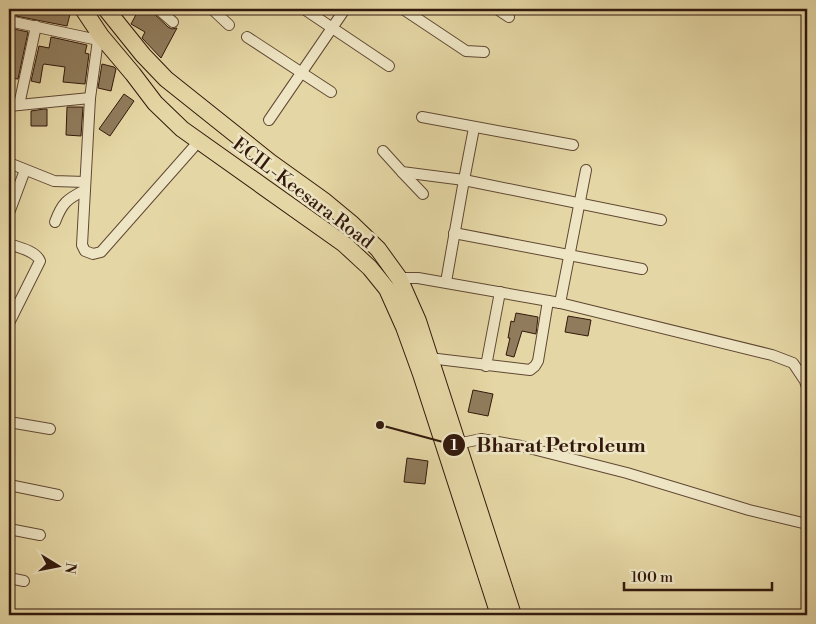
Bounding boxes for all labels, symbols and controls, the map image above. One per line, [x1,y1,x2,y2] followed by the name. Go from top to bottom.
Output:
[228,132,379,254] street label: ECIL-Keesara Road
[441,427,656,462] callout: Bharat Petroleum
[476,434,646,459] text: Bharat Petroleum
[450,436,458,455] text: 1
[32,542,82,592] north arrow
[624,559,771,591] scale bar
[60,561,80,575] text: N
[631,568,673,587] text: 100 m

